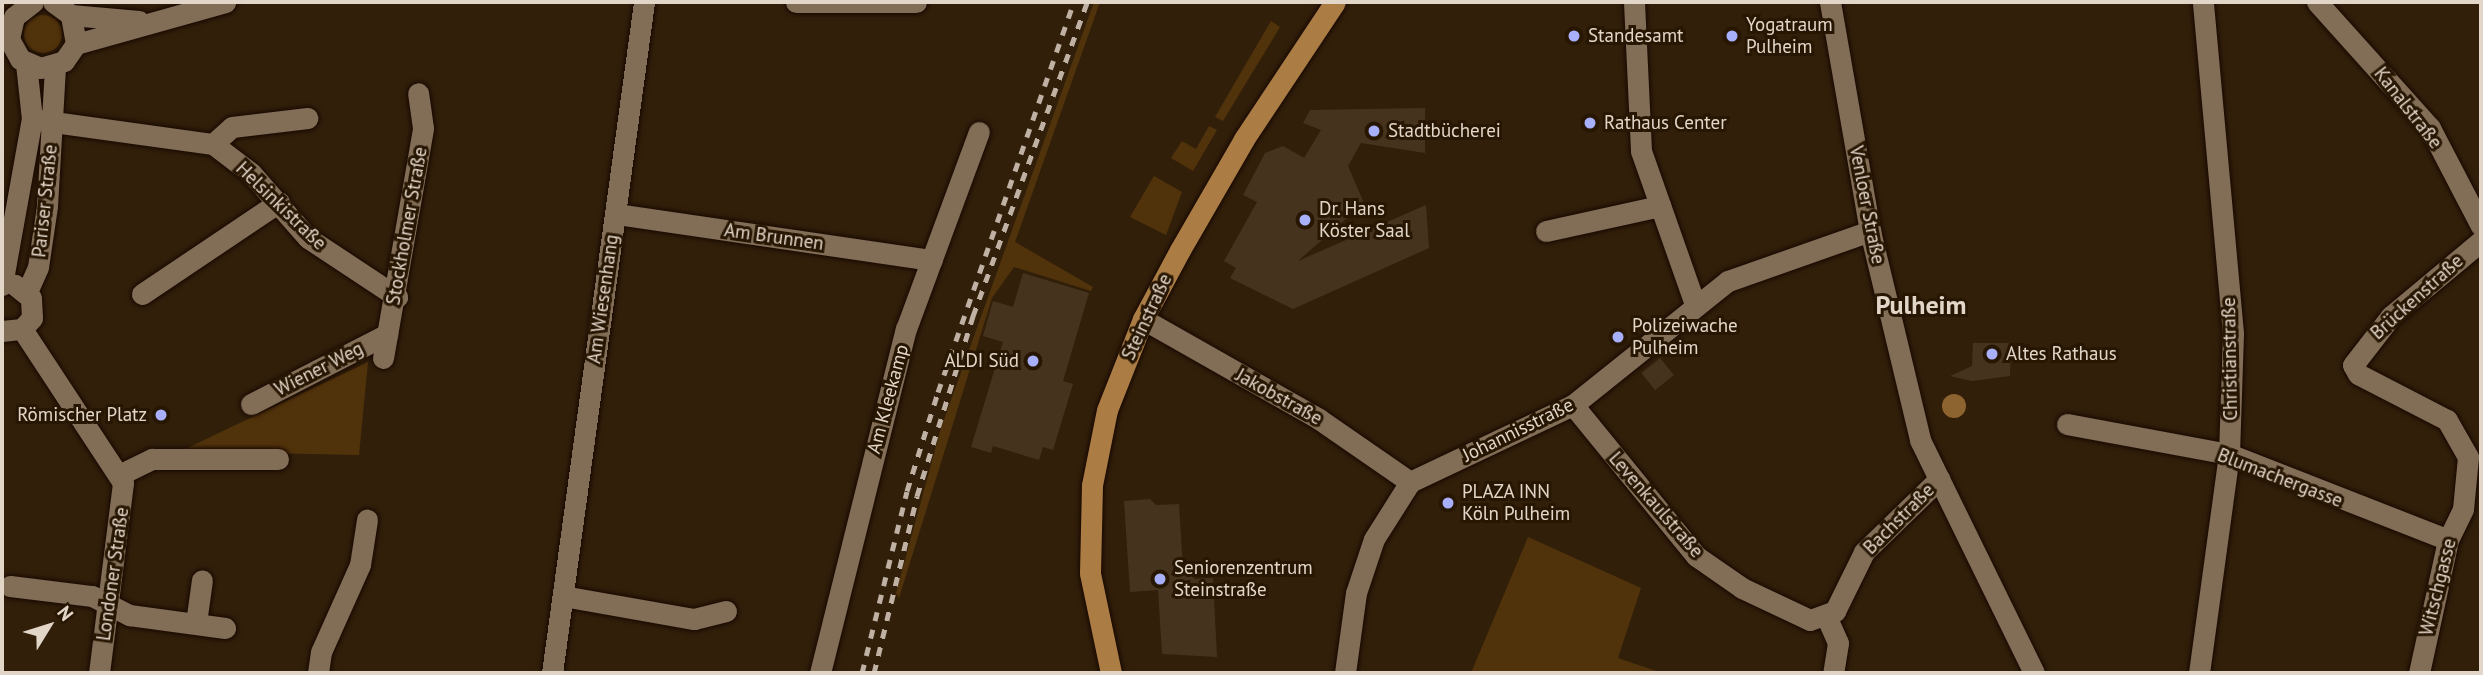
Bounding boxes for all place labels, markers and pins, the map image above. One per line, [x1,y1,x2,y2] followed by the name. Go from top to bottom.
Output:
[1746,14,1833,58] place label: Yogatraum Pulheim
[1588,25,1684,47] place label: Standesamt
[1566,28,1582,44] marker: Standesamt
[1724,28,1740,44] marker: Yogatraum Pulheim
[1604,112,1727,134] place label: Rathaus Center
[1582,115,1598,131] marker: Rathaus Center
[1388,120,1501,142] place label: Stadtbücherei
[1366,123,1382,139] marker: Stadtbücherei
[1319,198,1410,242] place label: Dr. Hans Köster Saal
[1297,212,1313,228] marker: Dr. Hans Köster Saal
[1632,315,1738,359] place label: Polizeiwache Pulheim
[1610,329,1626,345] marker: Polizeiwache Pulheim
[2006,343,2117,365] place label: Altes Rathaus
[1984,346,2000,362] marker: Altes Rathaus
[944,350,1019,372] place label: ALDI Süd
[1025,353,1041,369] marker: ALDI Süd
[17,404,147,426] place label: Römischer Platz
[153,407,169,423] marker: Römischer Platz
[1462,481,1570,525] place label: PLAZA INN Köln Pulheim
[1440,495,1456,511] marker: PLAZA INN Köln Pulheim
[1174,557,1313,601] place label: Seniorenzentrum Steinstraße
[1152,571,1168,587] marker: Seniorenzentrum Steinstraße

